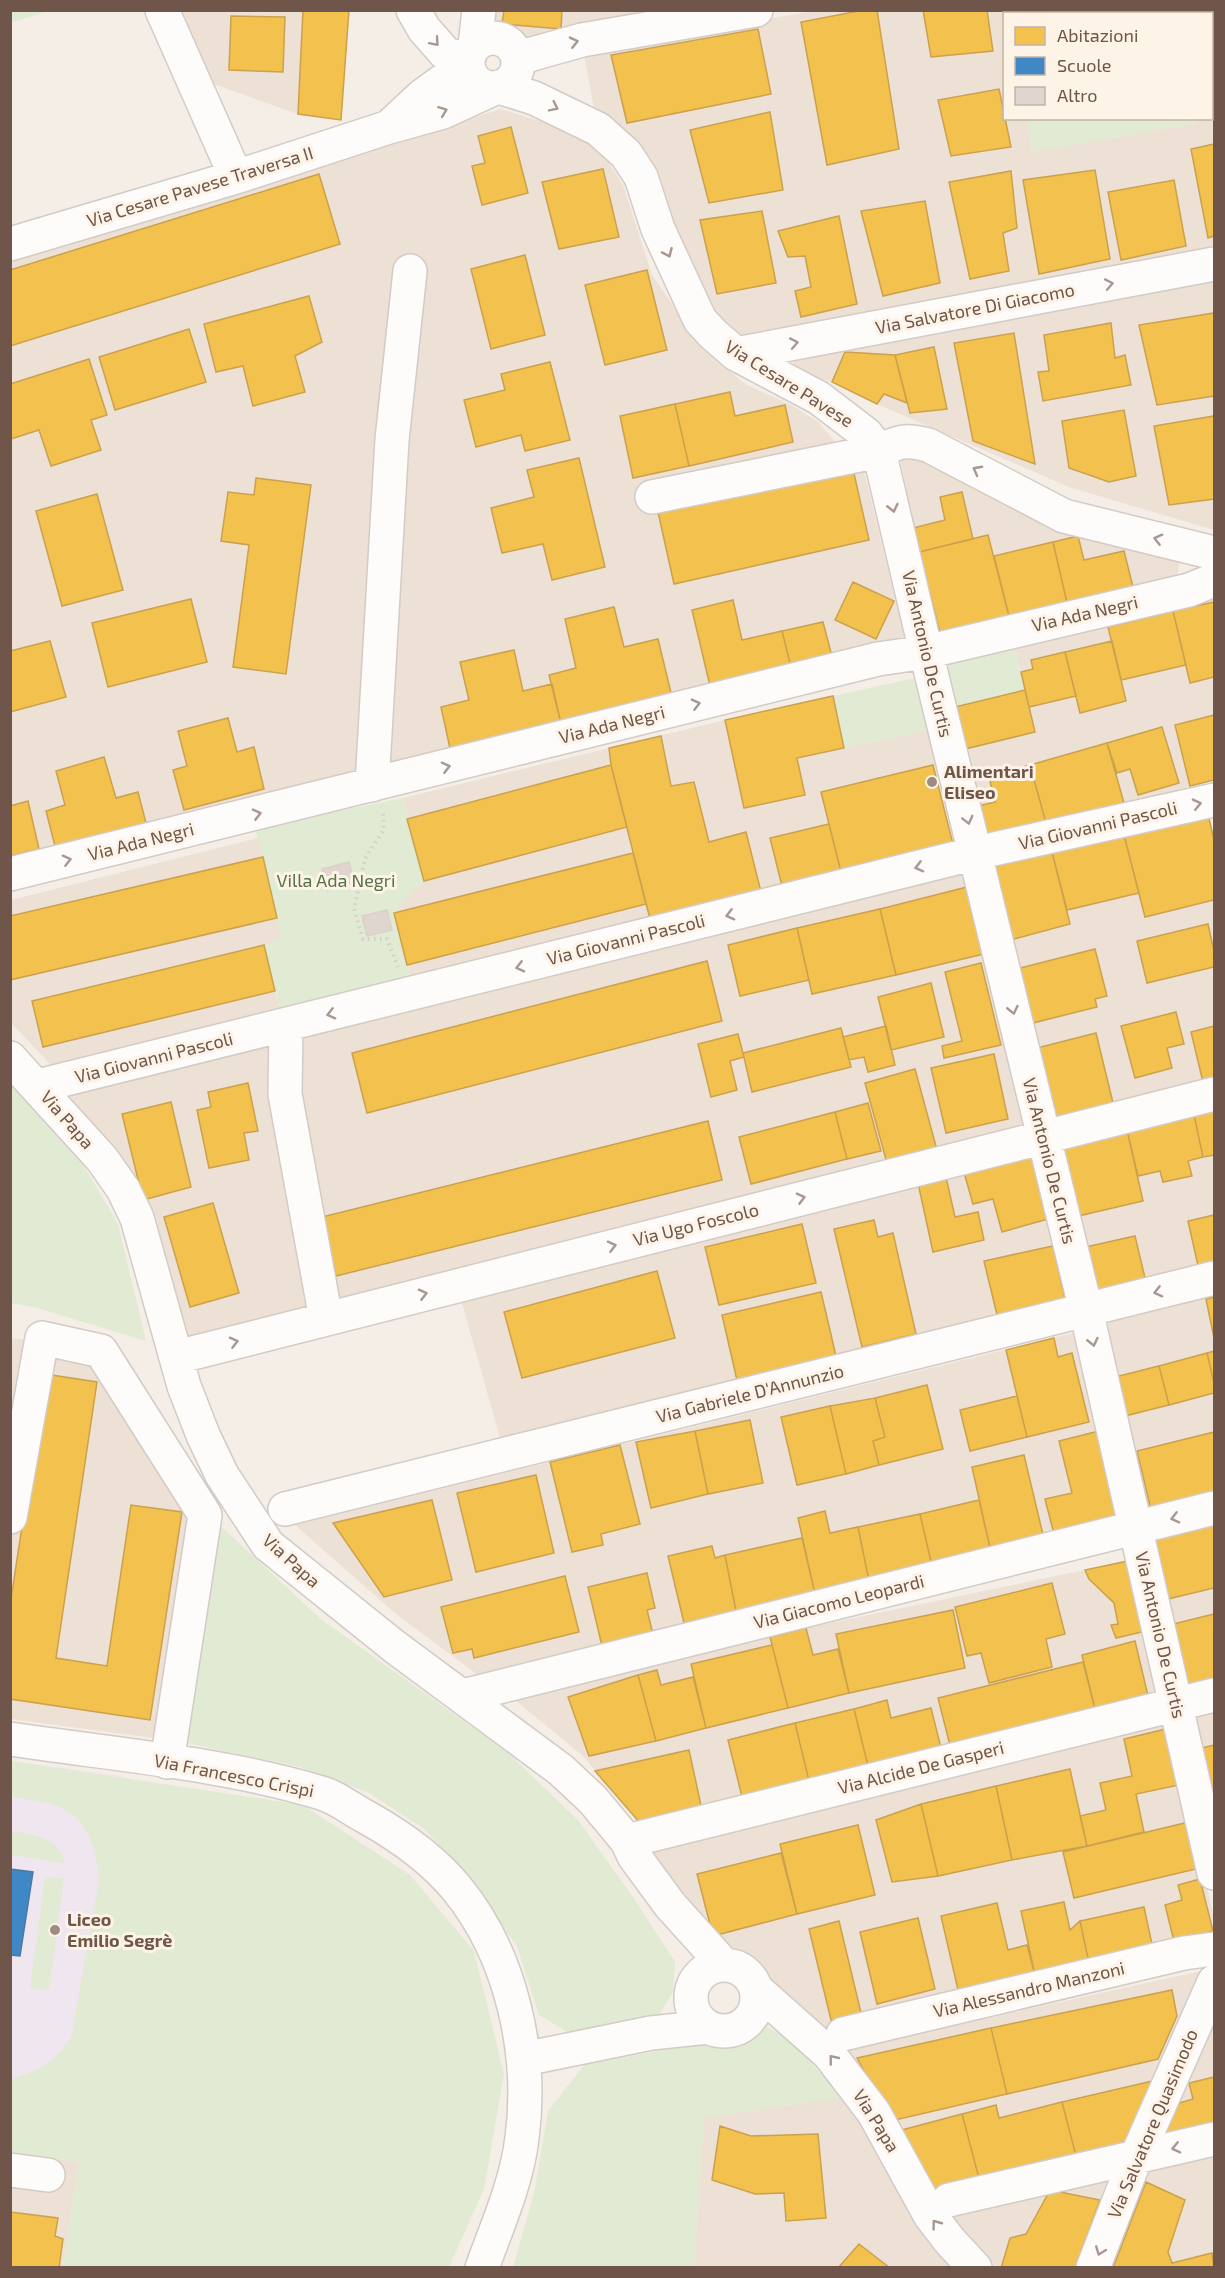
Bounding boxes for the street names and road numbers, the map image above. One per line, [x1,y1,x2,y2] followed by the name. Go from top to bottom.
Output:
[84,141,316,231] street label: Via Cesare Pavese Traversa II
[873,278,1076,338] street label: Via Salvatore Di Giacomo
[721,335,858,432] street label: Via Cesare Pavese
[898,568,958,739] street label: Via Antonio De Curtis
[1029,590,1140,636] street label: Via Ada Negri
[557,700,667,748] street label: Via Ada Negri
[1016,796,1179,854] street label: Via Giovanni Pascoli
[86,817,196,865] street label: Via Ada Negri
[544,909,707,969] street label: Via Giovanni Pascoli
[72,1027,235,1087] street label: Via Giovanni Pascoli
[1019,1075,1081,1246] street label: Via Antonio De Curtis
[36,1086,99,1153] street label: Via Papa
[631,1198,761,1250] street label: Via Ugo Foscolo
[654,1359,846,1427] street label: Via Gabriele D'Annunzio
[258,1529,325,1592] street label: Via Papa
[1131,1549,1191,1720] street label: Via Antonio De Curtis
[751,1569,926,1633] street label: Via Giacomo Leopardi
[835,1736,1006,1798] street label: Via Alcide De Gasperi
[152,1749,316,1801] street label: Via Francesco Crispi
[931,1956,1127,2022] street label: Via Alessandro Manzoni
[1102,2026,1202,2222] street label: Via Salvatore Quasimodo
[849,2085,905,2156] street label: Via Papa

